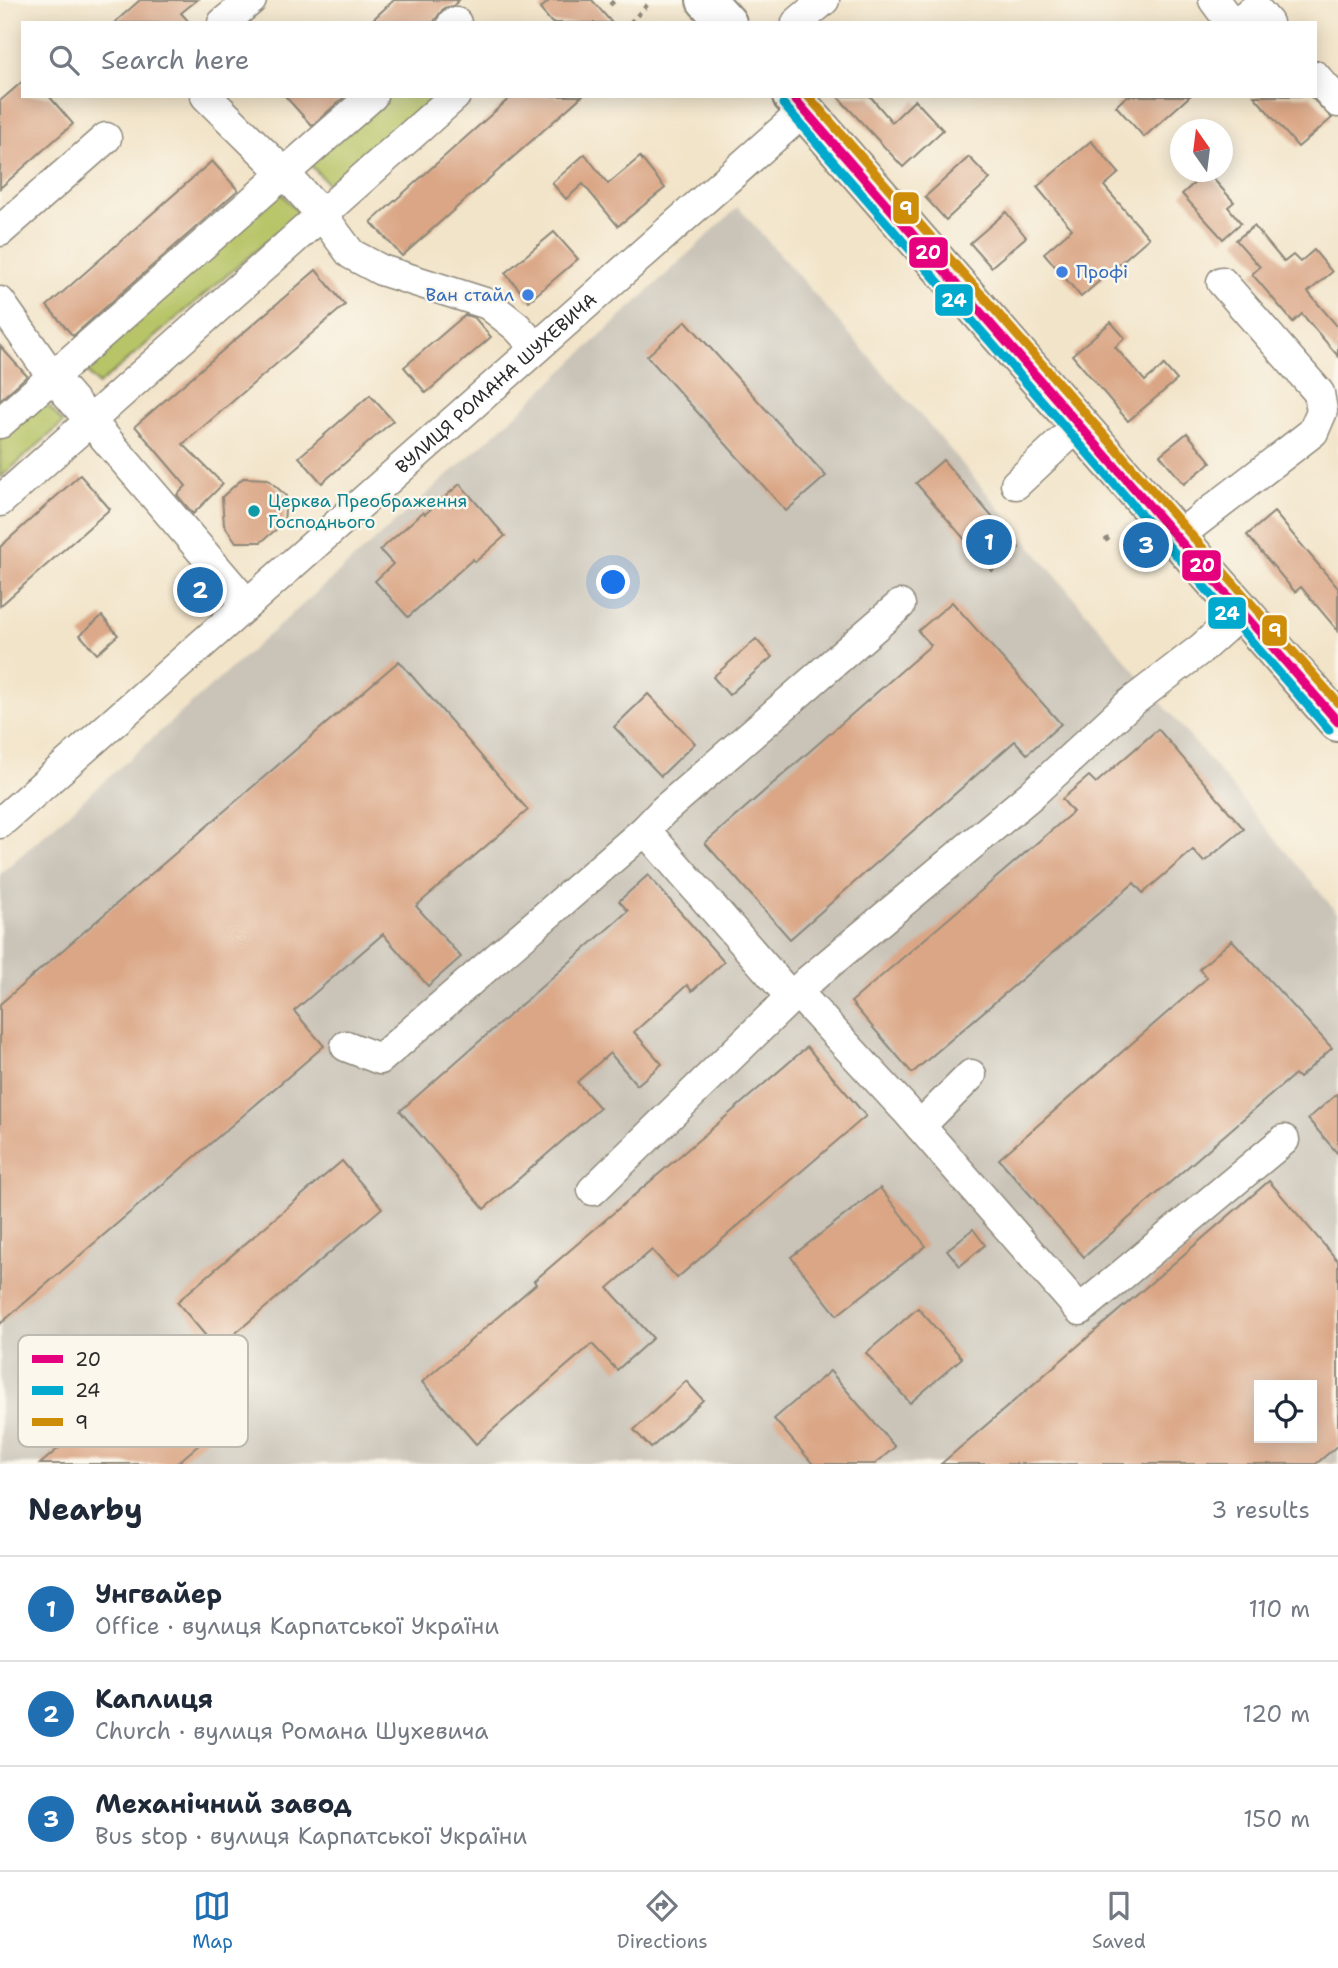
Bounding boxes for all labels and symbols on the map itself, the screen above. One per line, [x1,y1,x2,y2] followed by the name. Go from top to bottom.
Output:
[1170,119,1233,182] north arrow
[892,191,920,225] line badge: 9
[899,196,913,221] text: 9
[908,236,949,269] line badge: 20
[915,240,941,265] text: 20
[1076,260,1128,284] place label: Профі
[1054,264,1070,280] marker: Профі
[426,283,514,307] place label: Ван стайл
[934,283,974,317] line badge: 24
[520,287,536,303] marker: Ван стайл
[391,288,602,479] street label: ВУЛИЦЯ РОМАНА ШУХЕВИЧА
[941,288,968,313] text: 24
[268,489,467,534] place label: Церква Преображення Господнього
[246,503,262,519] marker: Церква Преображення Господнього
[966,516,1012,568] pin: 1
[1123,519,1169,571] pin: 3
[1181,549,1222,582] line badge: 20
[1189,553,1215,578] text: 20
[177,564,223,616] pin: 2
[596,565,630,599] your location
[1207,596,1247,630] line badge: 24
[1214,601,1241,626] text: 24
[1261,614,1288,647] line badge: 9
[1268,618,1282,643] text: 9
[18,1335,248,1447] legend
[75,1347,101,1372] text: 20
[75,1378,100,1403] text: 24
[75,1410,88,1435] text: 9

